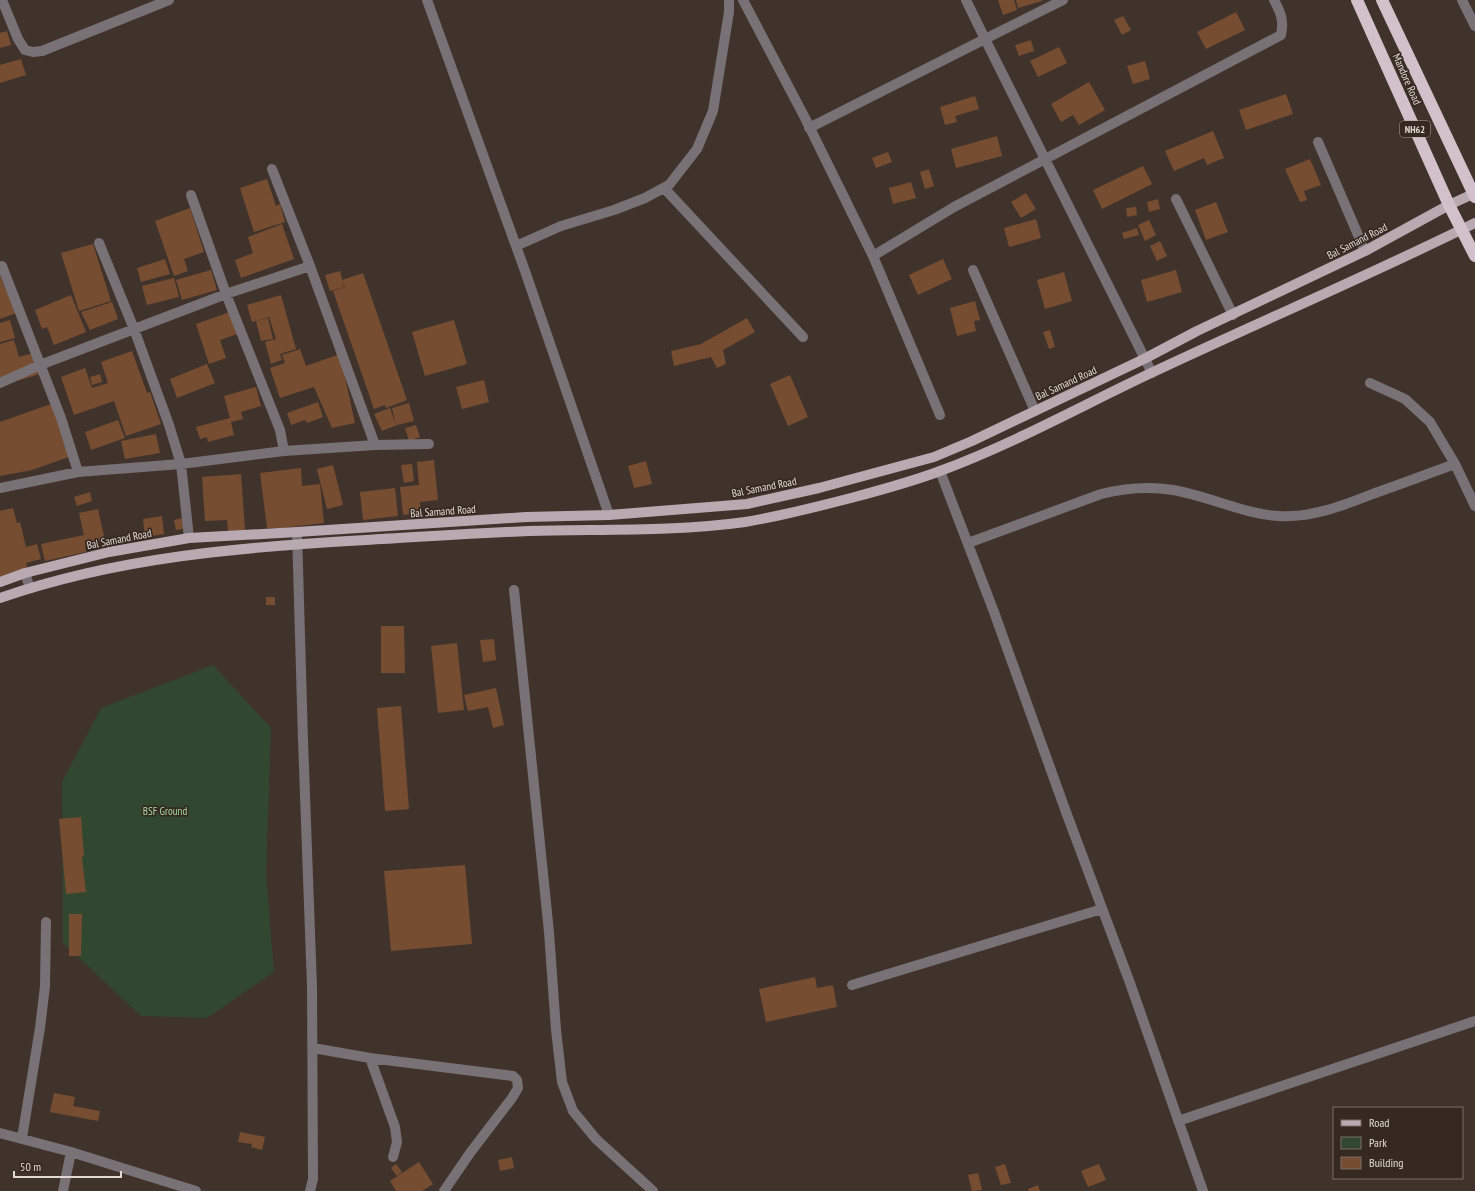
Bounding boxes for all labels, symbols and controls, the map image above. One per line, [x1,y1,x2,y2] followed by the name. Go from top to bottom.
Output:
[1390,51,1425,107] street label: Mandore Road
[1400,121,1430,137] road number: NH62
[1324,220,1390,262] street label: Bal Samand Road
[1033,363,1099,403] street label: Bal Samand Road
[730,474,798,500] street label: Bal Samand Road
[410,502,477,520] street label: Bal Samand Road
[85,526,153,552] street label: Bal Samand Road
[143,804,187,818] park label: BSF Ground
[1333,1107,1463,1179] legend
[1369,1115,1389,1130] text: Road
[1369,1135,1387,1150] text: Park
[14,1153,121,1179] scale bar
[1369,1155,1404,1170] text: Building
[20,1159,41,1174] text: 50 m

